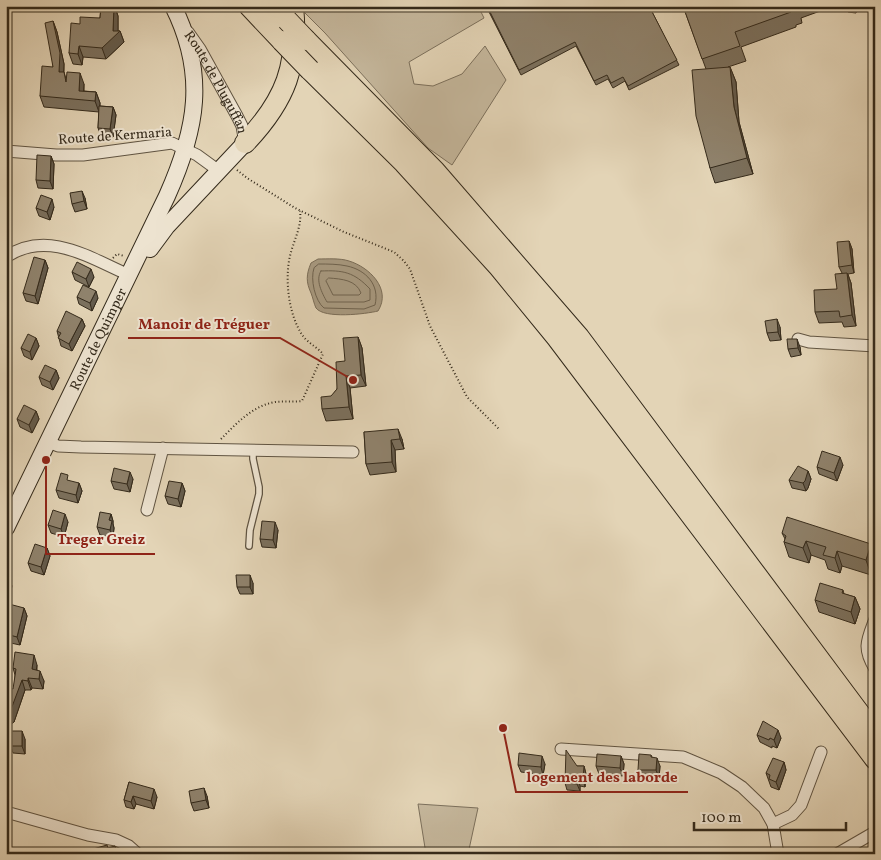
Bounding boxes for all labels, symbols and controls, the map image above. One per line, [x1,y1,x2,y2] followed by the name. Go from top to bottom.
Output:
[179,27,251,135] street label: Route de Pluguffan
[58,123,173,150] street label: Route de Kermaria
[66,285,132,394] street label: Route de Quimper
[128,308,280,338] callout: Manoir de Tréguer
[138,315,270,336] text: Manoir de Tréguer
[46,524,155,554] callout: Treger Greiz
[57,530,145,551] text: Treger Greiz
[516,762,688,792] callout: logement des laborde
[526,768,678,789] text: logement des laborde
[694,800,846,832] scale bar
[701,808,741,829] text: 100 m

